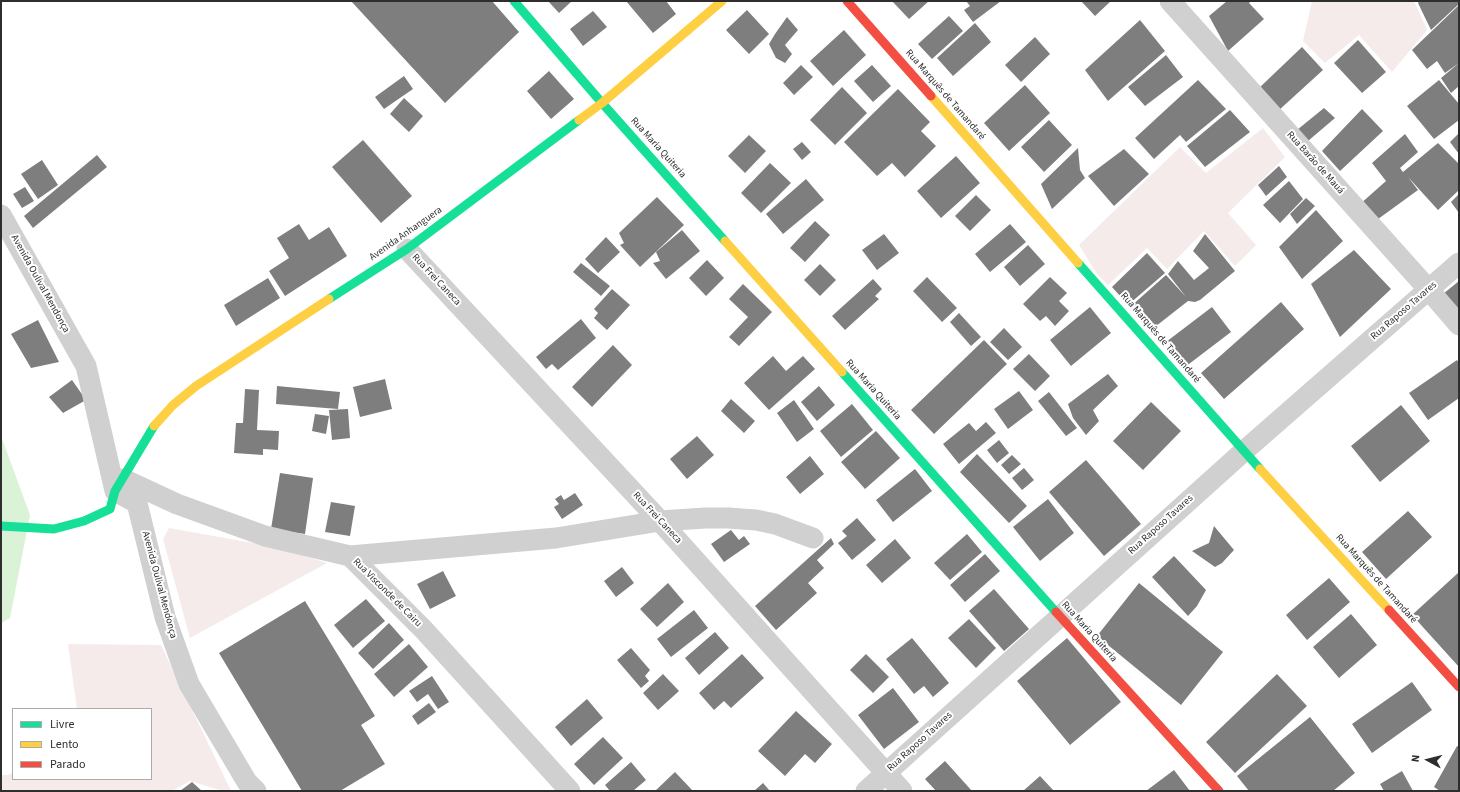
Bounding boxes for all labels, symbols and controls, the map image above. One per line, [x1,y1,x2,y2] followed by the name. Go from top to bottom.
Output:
[902,47,988,143] street label: Rua Marquês de Tamandaré
[628,115,688,181] street label: Rua Maria Quiteria
[1284,129,1346,197] street label: Rua Barão de Mauá
[367,204,445,264] street label: Avenida Anhanguera
[8,233,72,335] street label: Avenida Oulival Mendonça
[409,252,463,308] street label: Rua Frei Caneca
[1369,279,1439,343] street label: Rua Raposo Tavares
[1117,290,1203,386] street label: Rua Marquês de Tamandaré
[843,357,903,423] street label: Rua Maria Quiteria
[630,490,684,546] street label: Rua Frei Caneca
[1126,493,1196,557] street label: Rua Raposo Tavares
[139,530,179,640] street label: Avenida Oulival Mendonça
[1333,532,1419,626] street label: Rua Marquês de Tamandaré
[350,556,424,630] street label: Rua Visconde de Cairu
[1059,599,1119,665] street label: Rua Maria Quiteria
[12,708,152,780] legend
[885,710,955,774] street label: Rua Raposo Tavares
[50,716,74,733] text: Livre
[50,736,79,753] text: Lento
[1408,740,1448,780] north arrow
[1408,754,1423,763] text: N
[50,756,85,773] text: Parado

